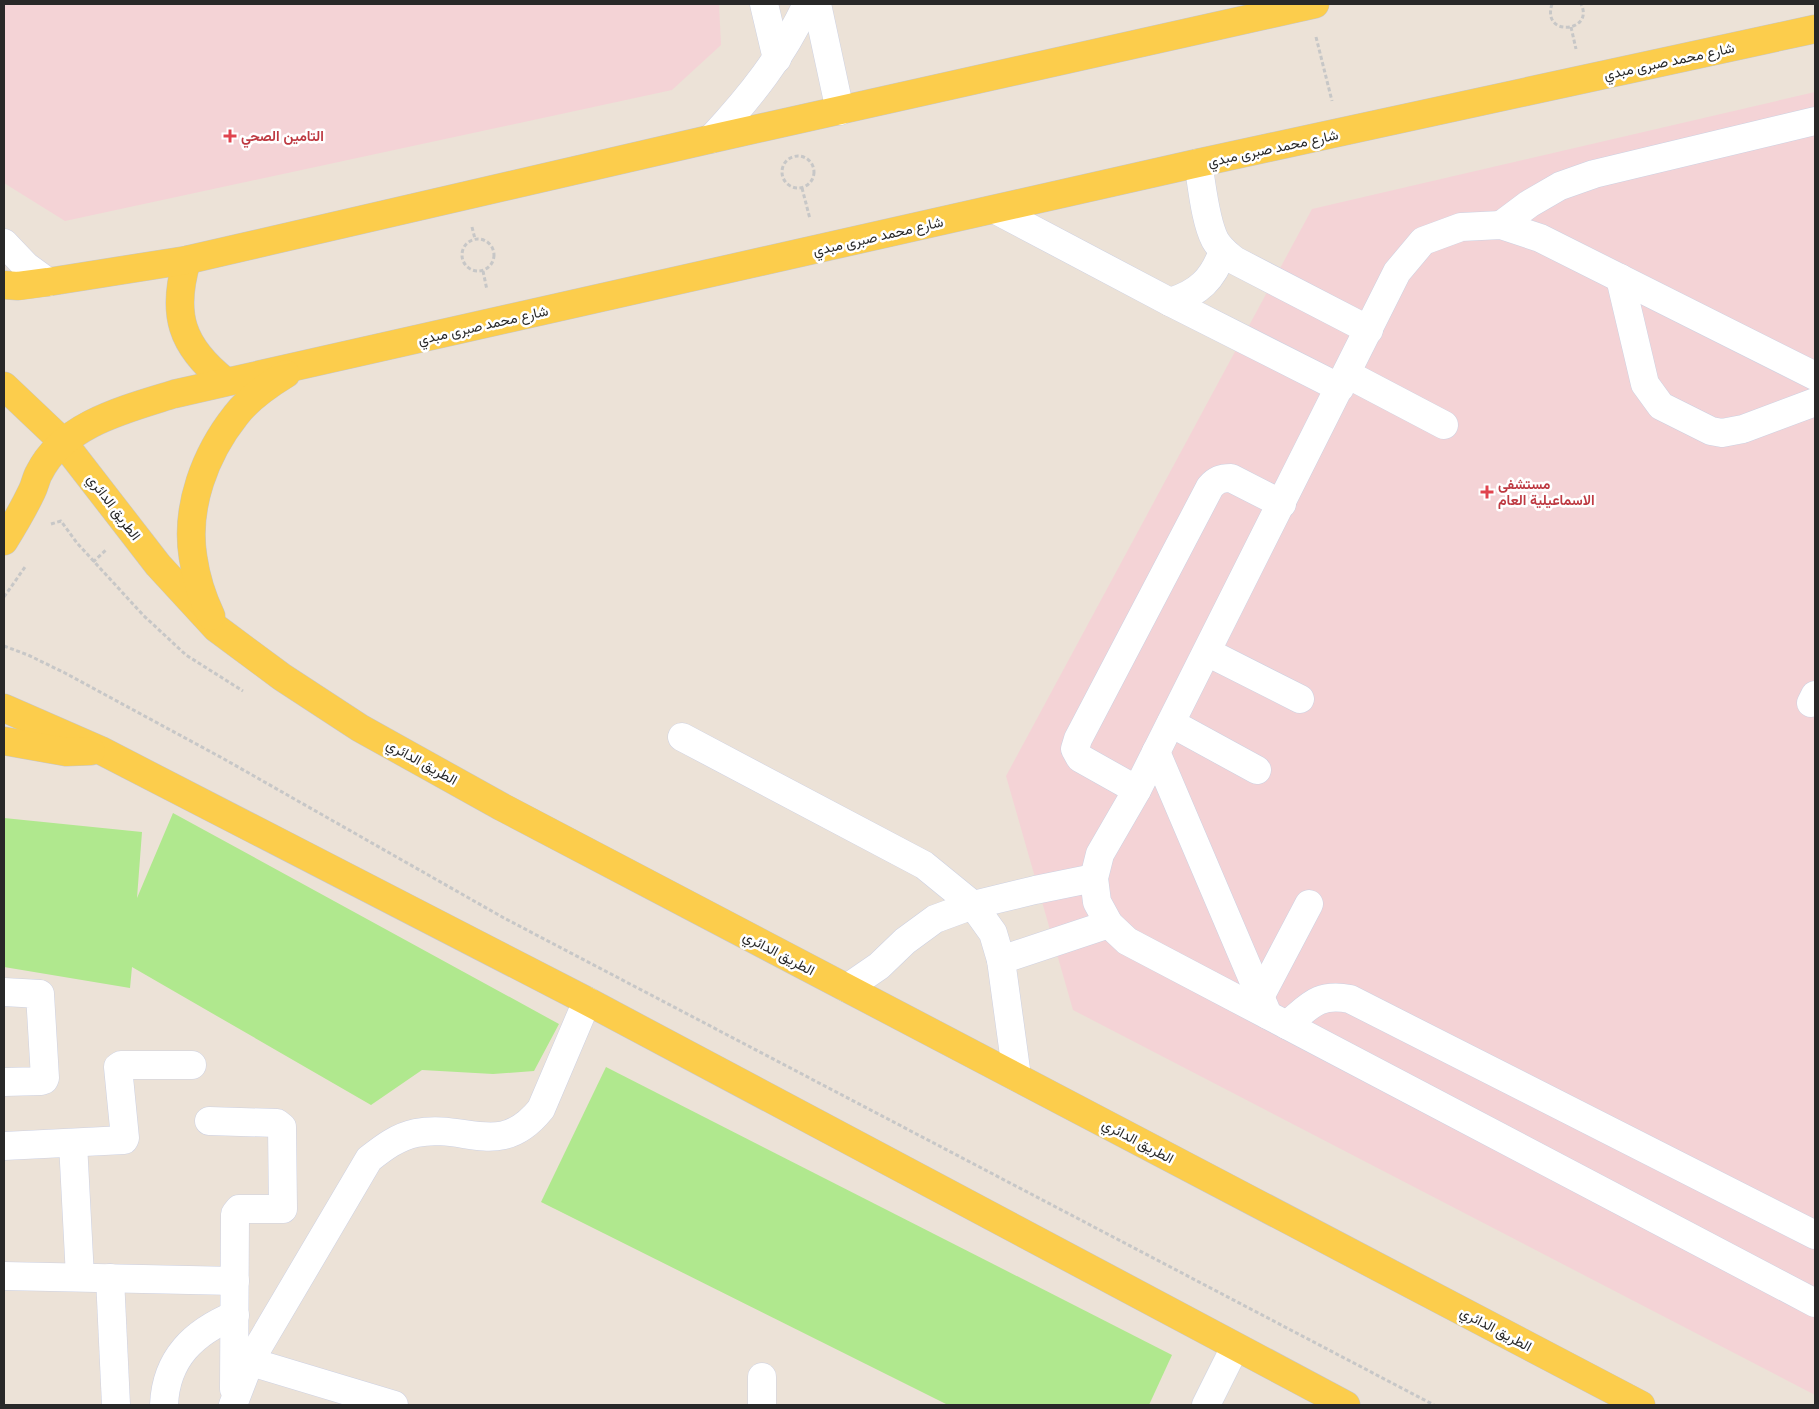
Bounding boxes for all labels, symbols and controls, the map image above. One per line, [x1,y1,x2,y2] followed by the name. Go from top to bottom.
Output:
[1602,38,1737,87] street label: شارع محمد صبرى مبدي
[1206,125,1341,174] street label: شارع محمد صبرى مبدي
[241,127,324,148] place label: التامين الصحي
[223,129,237,143] marker: التامين الصحي
[811,212,945,263] street label: شارع محمد صبرى مبدي
[416,301,550,352] street label: شارع محمد صبرى مبدي
[81,470,145,546] street label: الطريق الدائري
[1498,475,1595,510] place label: مستشفى الاسماعيلية العام
[1480,485,1494,499] marker: مستشفى الاسماعيلية العام
[382,735,461,792] street label: الطريق الدائري
[739,927,818,982] street label: الطريق الدائري
[1098,1115,1177,1170] street label: الطريق الدائري
[1456,1303,1535,1358] street label: الطريق الدائري

